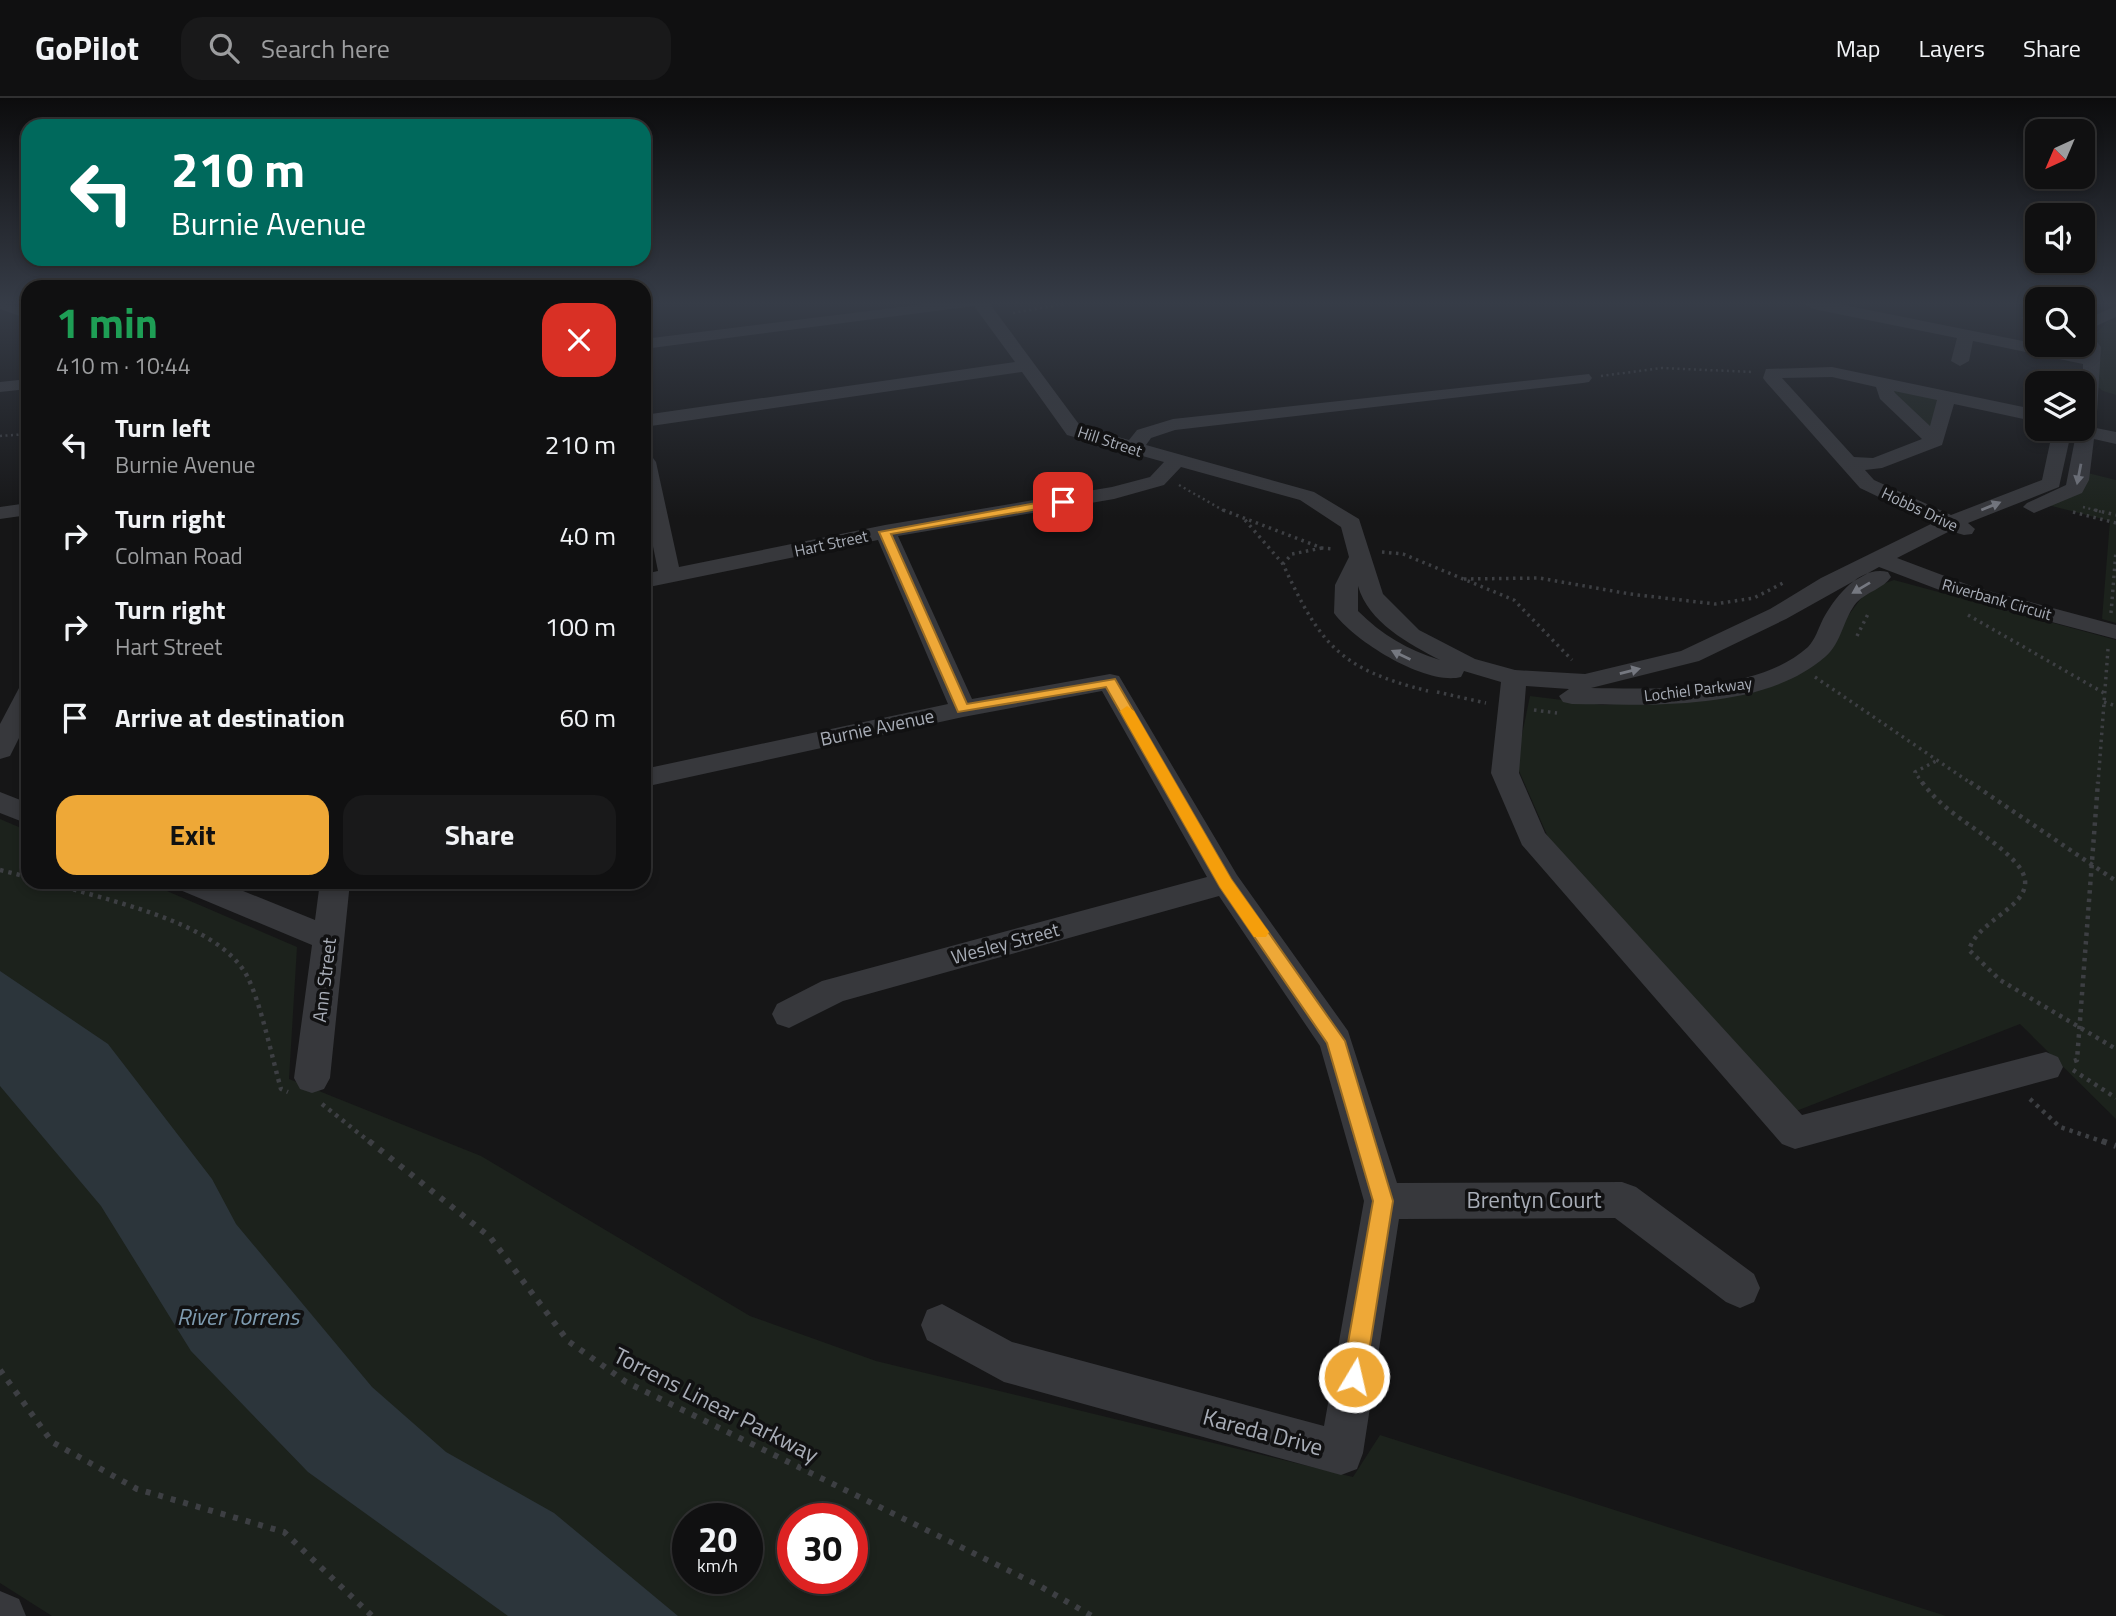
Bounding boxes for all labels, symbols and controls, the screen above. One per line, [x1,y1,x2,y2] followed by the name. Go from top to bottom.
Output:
[181,17,671,80] search box
[35,23,139,73] text: GoPilot
[205,29,243,67] icon: search
[261,29,390,68] text: Search here
[1836,30,1881,66] text: Map
[1919,30,1985,66] text: Layers
[2023,30,2081,66] text: Share
[2025,119,2095,189] north arrow
[2025,119,2095,441] map controls
[171,131,305,206] text: 210 m
[56,147,147,238] icon: left
[171,199,366,247] text: Burnie Avenue
[2025,203,2095,273] button: sound
[2025,287,2095,357] button: search
[56,290,158,354] text: 1 min
[542,303,616,377] button: close
[56,348,191,383] text: 410 m · 10:44
[2025,371,2095,441] button: layers
[115,408,210,447] text: Turn left
[1075,419,1146,463] street label: Hill Street
[545,425,616,464] text: 210 m
[56,426,94,464] icon: left
[115,447,255,482] text: Burnie Avenue
[2073,463,2084,485] one-way arrow
[1033,472,1093,532] pin
[1878,481,1962,537] street label: Hobbs Drive
[1044,483,1082,521] icon: arrive
[115,499,226,538] text: Turn right
[1981,501,2002,512] one-way arrow
[559,516,616,555] text: 40 m
[56,517,94,555] icon: right
[792,523,870,563] street label: Hart Street
[115,538,243,573] text: Colman Road
[1939,572,2055,626] street label: Riverbank Circuit
[1851,581,1871,594] one-way arrow
[115,590,226,629] text: Turn right
[545,607,616,646] text: 100 m
[56,608,94,646] icon: right
[115,629,222,664] text: Hart Street
[1391,649,1411,660] one-way arrow
[1619,665,1641,676] one-way arrow
[1643,670,1754,708] street label: Lochiel Parkway
[115,698,345,737] text: Arrive at destination
[559,698,616,737] text: 60 m
[56,699,94,737] icon: arrive
[817,700,937,753] street label: Burnie Avenue
[56,795,329,875] button: Exit
[343,795,616,875] button: Share
[947,914,1063,971] street label: Wesley Street
[304,936,343,1024] street label: Ann Street
[1466,1182,1602,1217] street label: Brentyn Court
[177,1298,301,1334] water label: River Torrens
[608,1338,825,1471] street label: Torrens Linear Parkway
[1317,1340,1391,1414] position arrow
[1199,1399,1327,1464] street label: Kareda Drive
[777,1503,868,1594] speed limit sign: 30
[698,1512,737,1566] text: 20
[697,1552,738,1579] text: km/h

